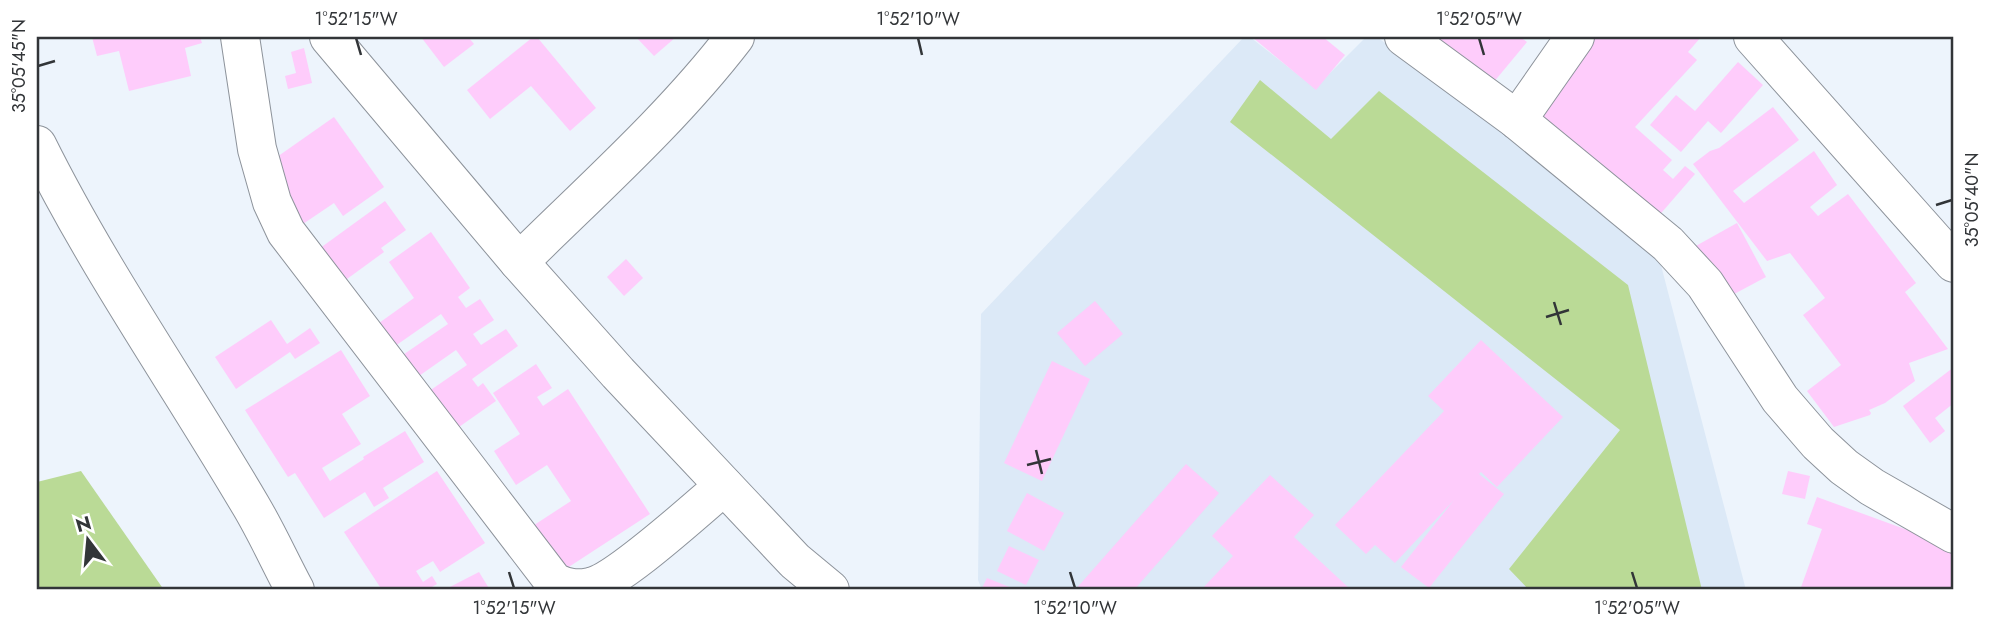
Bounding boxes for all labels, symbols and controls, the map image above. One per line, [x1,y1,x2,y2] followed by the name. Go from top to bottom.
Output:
[314,6,398,32] text: 1°52'15"W
[876,6,960,32] text: 1°52'10"W
[1436,6,1522,32] text: 1°52'05"W
[6,19,32,113] text: 35°05'45"N
[1959,153,1985,247] text: 35°05'40"N
[52,504,122,574] north arrow
[72,509,94,539] text: N
[472,595,556,621] text: 1°52'15"W
[1033,595,1117,621] text: 1°52'10"W
[1594,595,1680,621] text: 1°52'05"W

